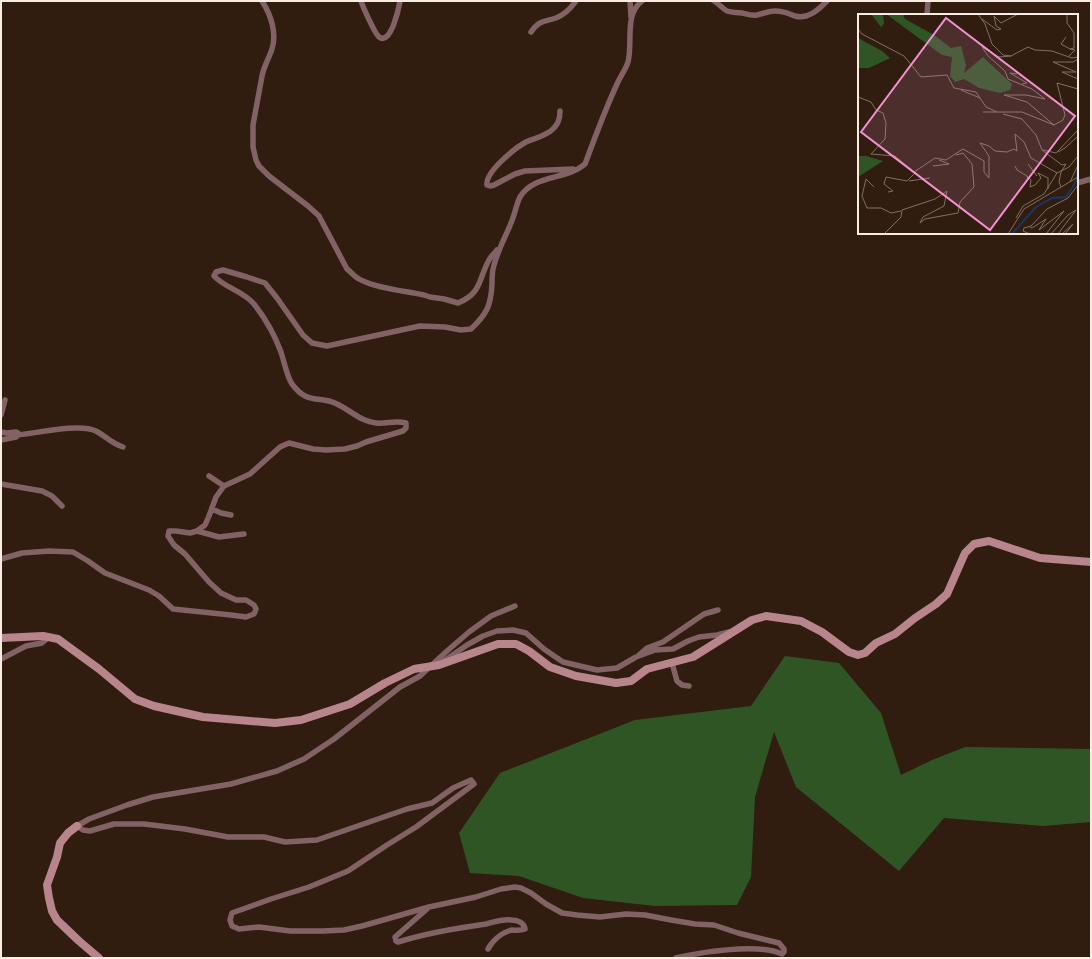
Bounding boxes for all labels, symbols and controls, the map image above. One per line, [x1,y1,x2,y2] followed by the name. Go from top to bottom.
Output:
[858,14,1078,234] inset map

